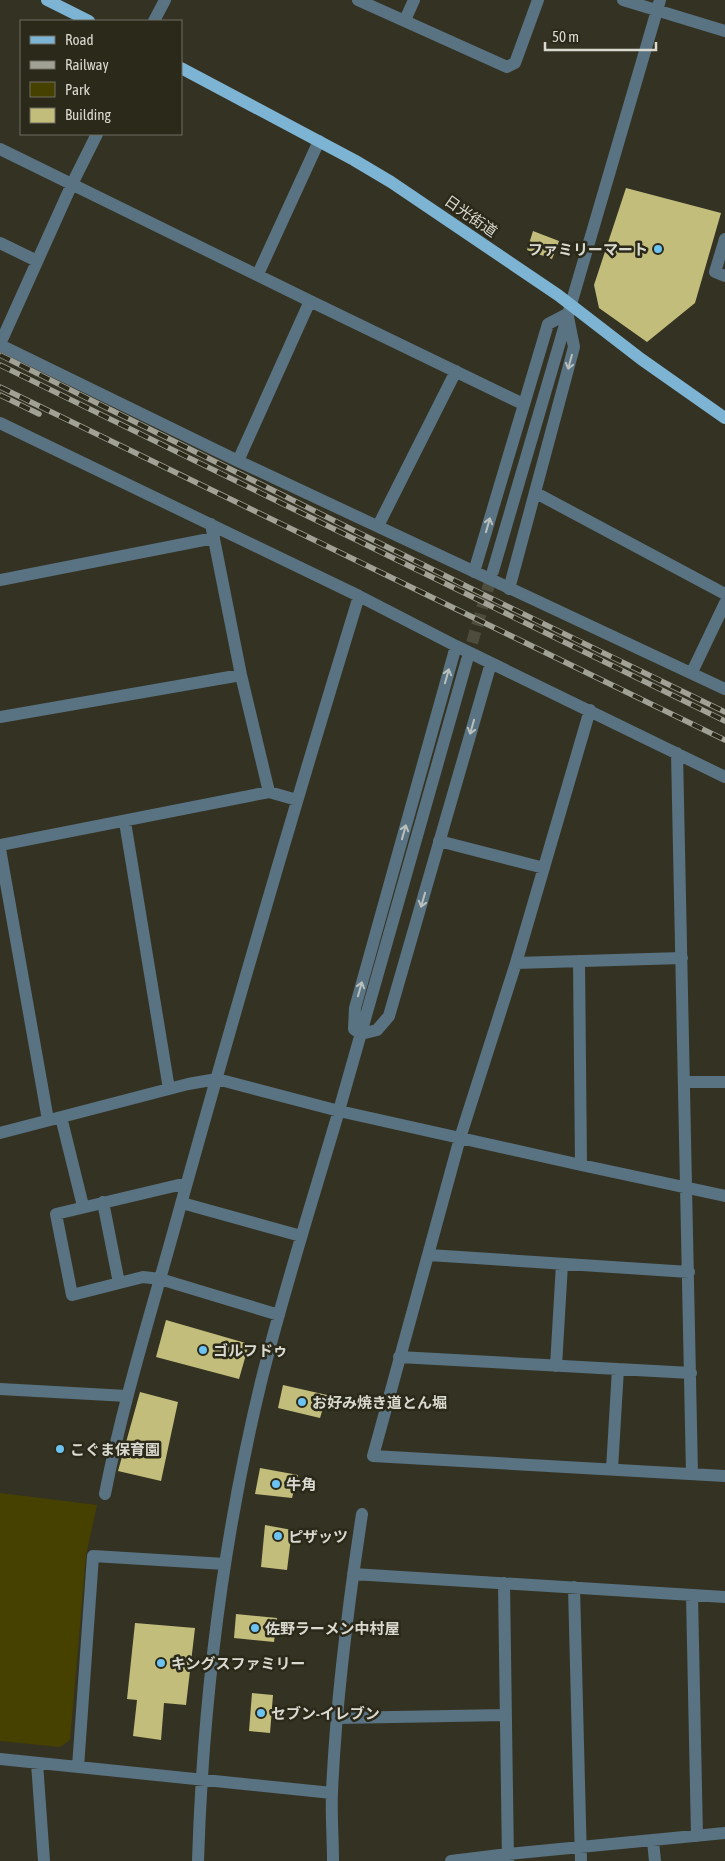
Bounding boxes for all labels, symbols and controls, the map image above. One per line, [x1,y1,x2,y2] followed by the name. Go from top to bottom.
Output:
[20,20,182,135] legend
[545,20,656,52] scale bar
[552,28,579,45] text: 50 m
[65,31,94,48] text: Road
[65,56,109,73] text: Railway
[65,81,90,98] text: Park
[65,106,111,123] text: Building
[442,192,500,240] street label: 日光街道
[528,241,648,258] place label: ファミリーマート
[652,243,664,255] marker: ファミリーマート
[565,353,574,369] one-way arrow
[483,517,493,533] one-way arrow
[443,668,453,684] one-way arrow
[467,718,477,734] one-way arrow
[399,825,409,841] one-way arrow
[417,891,427,907] one-way arrow
[356,981,365,997] one-way arrow
[213,1342,288,1359] place label: ゴルフドゥ
[197,1344,209,1356] marker: ゴルフドゥ
[312,1394,447,1411] place label: お好み焼き道とん堀
[296,1396,308,1408] marker: お好み焼き道とん堀
[70,1441,160,1458] place label: こぐま保育園
[54,1443,66,1455] marker: こぐま保育園
[286,1476,316,1493] place label: 牛角
[270,1478,282,1490] marker: 牛角
[288,1528,348,1545] place label: ピザッツ
[272,1530,284,1542] marker: ピザッツ
[265,1620,399,1637] place label: 佐野ラーメン中村屋
[249,1622,261,1634] marker: 佐野ラーメン中村屋
[171,1655,306,1672] place label: キングスファミリー
[155,1657,167,1669] marker: キングスファミリー
[271,1705,380,1722] place label: セブン-イレブン
[255,1707,267,1719] marker: セブン-イレブン

